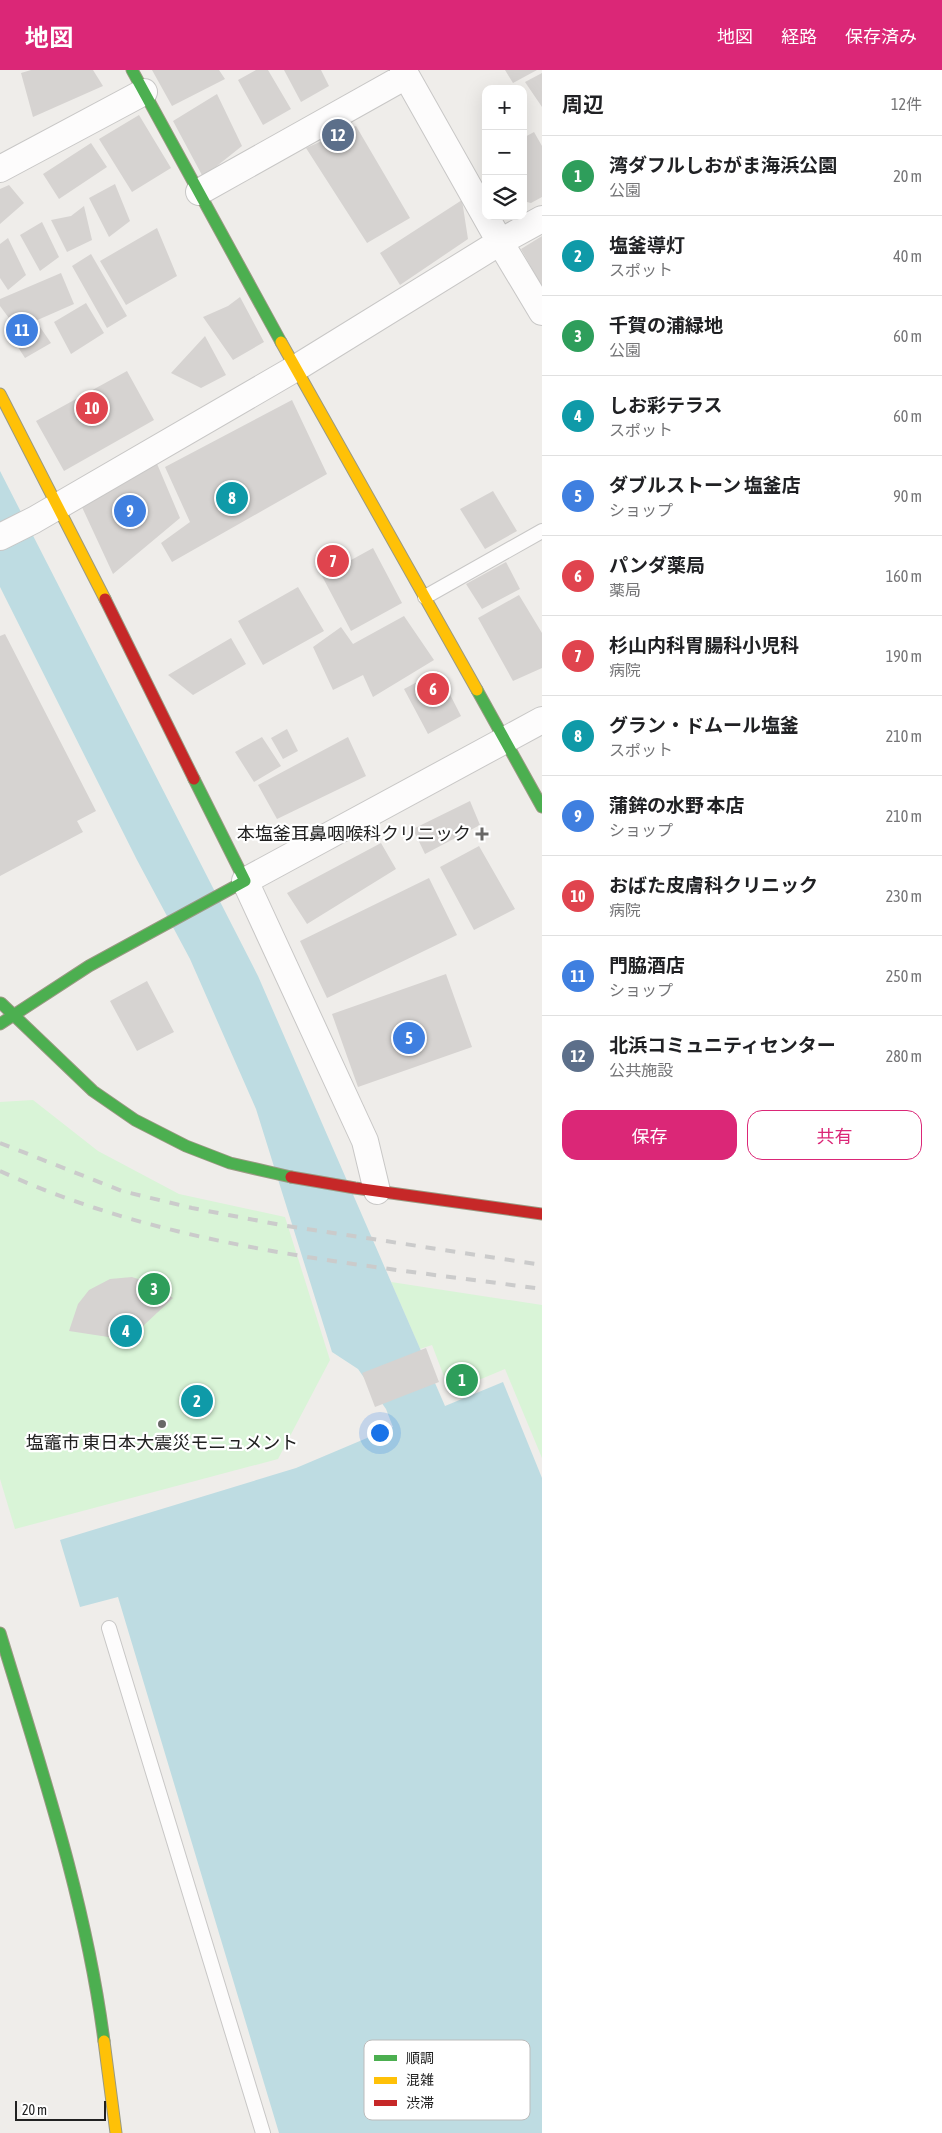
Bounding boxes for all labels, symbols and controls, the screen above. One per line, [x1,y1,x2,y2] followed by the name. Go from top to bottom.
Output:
[25,24,73,51] text: 地図
[717,26,753,47] text: 地図
[781,26,817,47] text: 経路
[845,26,917,47] text: 保存済み
[482,85,527,220] map controls
[482,85,527,130] button: +
[562,92,604,116] text: 周辺
[891,95,922,113] text: 12件
[322,116,354,154] pin: 12
[482,130,527,175] button: −
[609,154,837,176] text: 湾ダフルしおがま海浜公園
[574,167,582,185] text: 1
[893,167,922,185] text: 20 m
[482,175,527,220] button: layers
[609,181,641,199] text: 公園
[609,234,685,256] text: 塩釜導灯
[574,247,582,265] text: 2
[893,247,922,265] text: 40 m
[609,261,673,279] text: スポット
[6,311,38,349] pin: 11
[609,314,723,336] text: 千賀の浦緑地
[574,327,582,345] text: 3
[893,327,922,345] text: 60 m
[609,341,641,359] text: 公園
[76,389,108,427] pin: 10
[609,394,723,416] text: しお彩テラス
[574,407,582,425] text: 4
[893,407,922,425] text: 60 m
[609,421,673,439] text: スポット
[609,474,801,496] text: ダブルストーン 塩釜店
[216,479,248,517] pin: 8
[574,487,582,505] text: 5
[893,487,922,505] text: 90 m
[114,492,146,530] pin: 9
[609,501,673,519] text: ショップ
[317,542,349,580] pin: 7
[609,554,705,576] text: パンダ薬局
[574,567,582,585] text: 6
[886,567,922,585] text: 160 m
[609,581,641,599] text: 薬局
[609,634,799,656] text: 杉山内科胃腸科小児科
[574,647,582,665] text: 7
[886,647,922,665] text: 190 m
[609,661,641,679] text: 病院
[417,670,449,708] pin: 6
[609,714,799,736] text: グラン・ドムール塩釜
[574,727,582,745] text: 8
[886,727,922,745] text: 210 m
[609,741,673,759] text: スポット
[609,794,745,816] text: 蒲鉾の水野 本店
[574,807,582,825] text: 9
[886,807,922,825] text: 210 m
[609,821,673,839] text: ショップ
[237,823,471,844] place label: 本塩釜耳鼻咽喉科クリニック
[475,827,489,841] marker: 本塩釜耳鼻咽喉科クリニック
[609,874,818,896] text: おばた皮膚科クリニック
[570,887,586,905] text: 10
[886,887,922,905] text: 230 m
[609,901,641,919] text: 病院
[609,954,685,976] text: 門脇酒店
[570,967,586,985] text: 11
[886,967,922,985] text: 250 m
[609,981,673,999] text: ショップ
[393,1019,425,1057] pin: 5
[609,1034,836,1056] text: 北浜コミュニティセンター
[570,1047,586,1065] text: 12
[886,1047,922,1065] text: 280 m
[609,1061,673,1079] text: 公共施設
[562,1110,737,1160] button: 保存
[747,1110,922,1160] button: 共有
[138,1270,170,1308] pin: 3
[110,1312,142,1350] pin: 4
[446,1361,478,1399] pin: 1
[181,1382,213,1420] pin: 2
[156,1418,168,1430] marker: 塩竈市 東日本大震災モニュメント
[367,1420,393,1446] your location
[26,1432,298,1453] place label: 塩竈市 東日本大震災モニュメント
[364,2040,530,2120] legend
[406,2050,434,2066] text: 順調
[406,2072,434,2088] text: 混雑
[406,2095,434,2111] text: 渋滞
[15,2098,106,2121] scale bar
[22,2102,47,2118] text: 20 m

